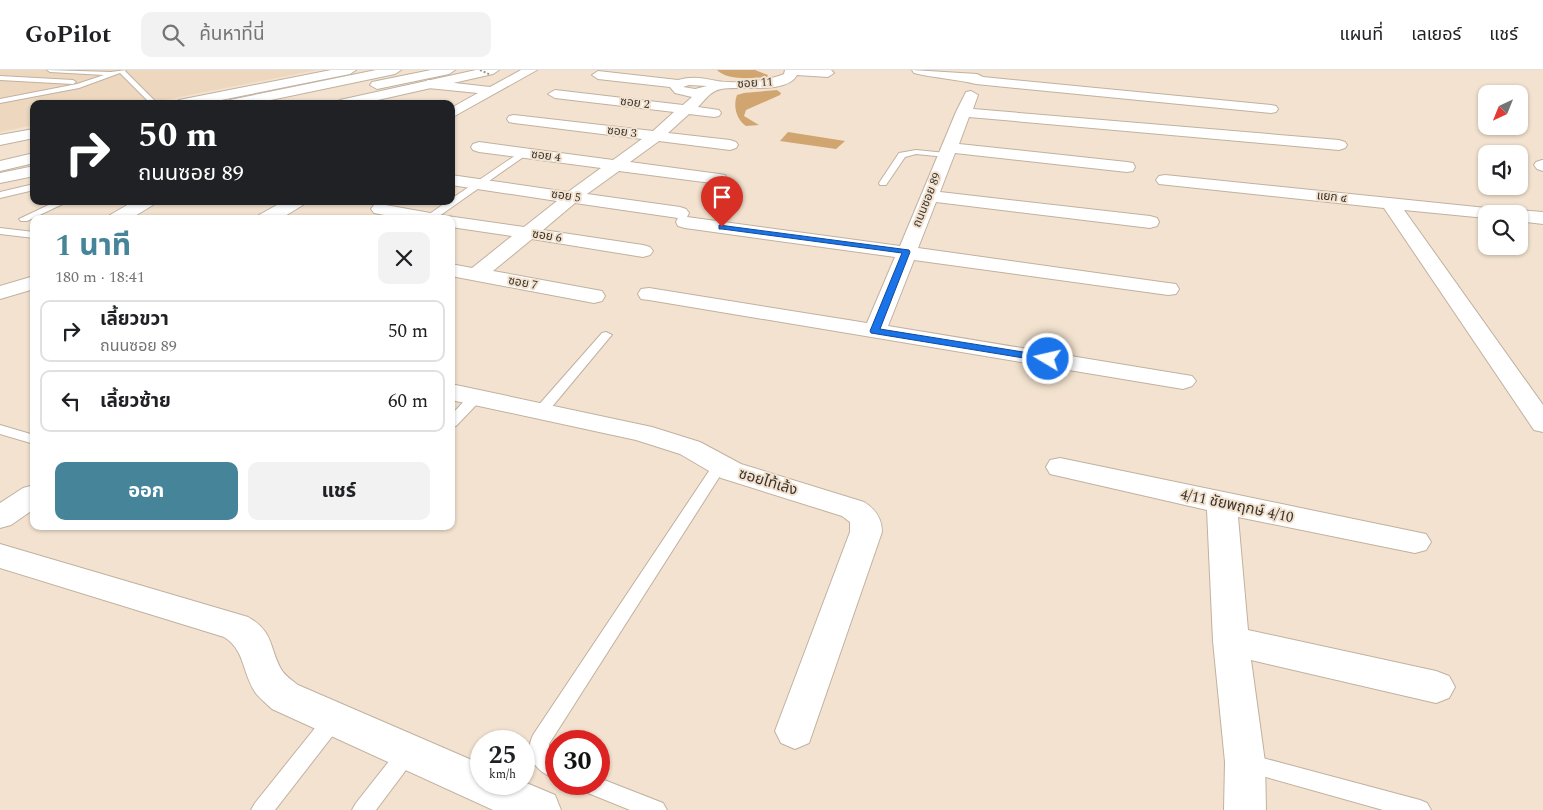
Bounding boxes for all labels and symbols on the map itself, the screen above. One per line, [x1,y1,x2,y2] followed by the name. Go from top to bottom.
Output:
[737,72,773,94] street label: ซอย 11
[1478,85,1528,135] north arrow
[619,92,651,114] street label: ซอย 2
[606,121,638,143] street label: ซอย 3
[530,145,562,167] street label: ซอย 4
[907,170,947,230] street label: ถนนซอย 89
[701,176,743,227] pin
[550,185,582,207] street label: ซอย 5
[1316,186,1348,208] street label: แยก ๔
[531,224,563,248] street label: ซอย 6
[507,271,539,295] street label: ซอย 7
[1021,332,1073,384] position arrow
[736,462,800,502] street label: ซอยไท้เล้ง
[1178,483,1296,529] street label: 4/11 ชัยพฤกษ์ 4/10
[545,730,610,795] speed limit sign: 30

